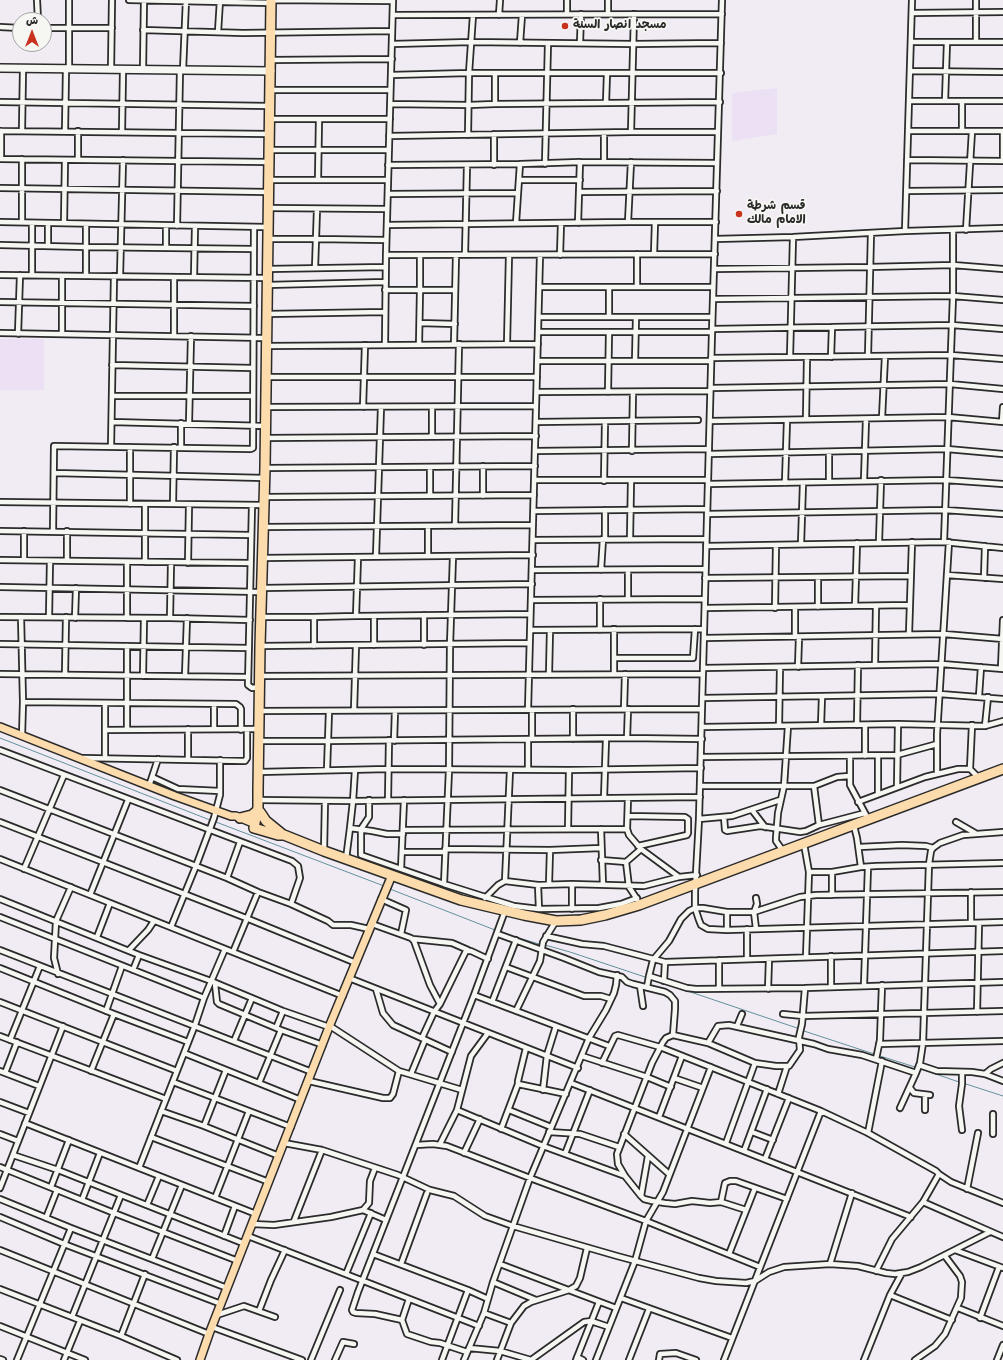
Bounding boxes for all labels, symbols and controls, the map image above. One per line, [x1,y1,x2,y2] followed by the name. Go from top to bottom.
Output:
[12,12,52,52] north arrow
[26,12,38,30] text: ش
[573,19,667,33] place label: مسجد انصار السنة
[560,21,570,31] marker: مسجد انصار السنة
[747,200,805,228] place label: قسم شرطة الامام مالك
[734,209,744,219] marker: قسم شرطة الامام مالك

